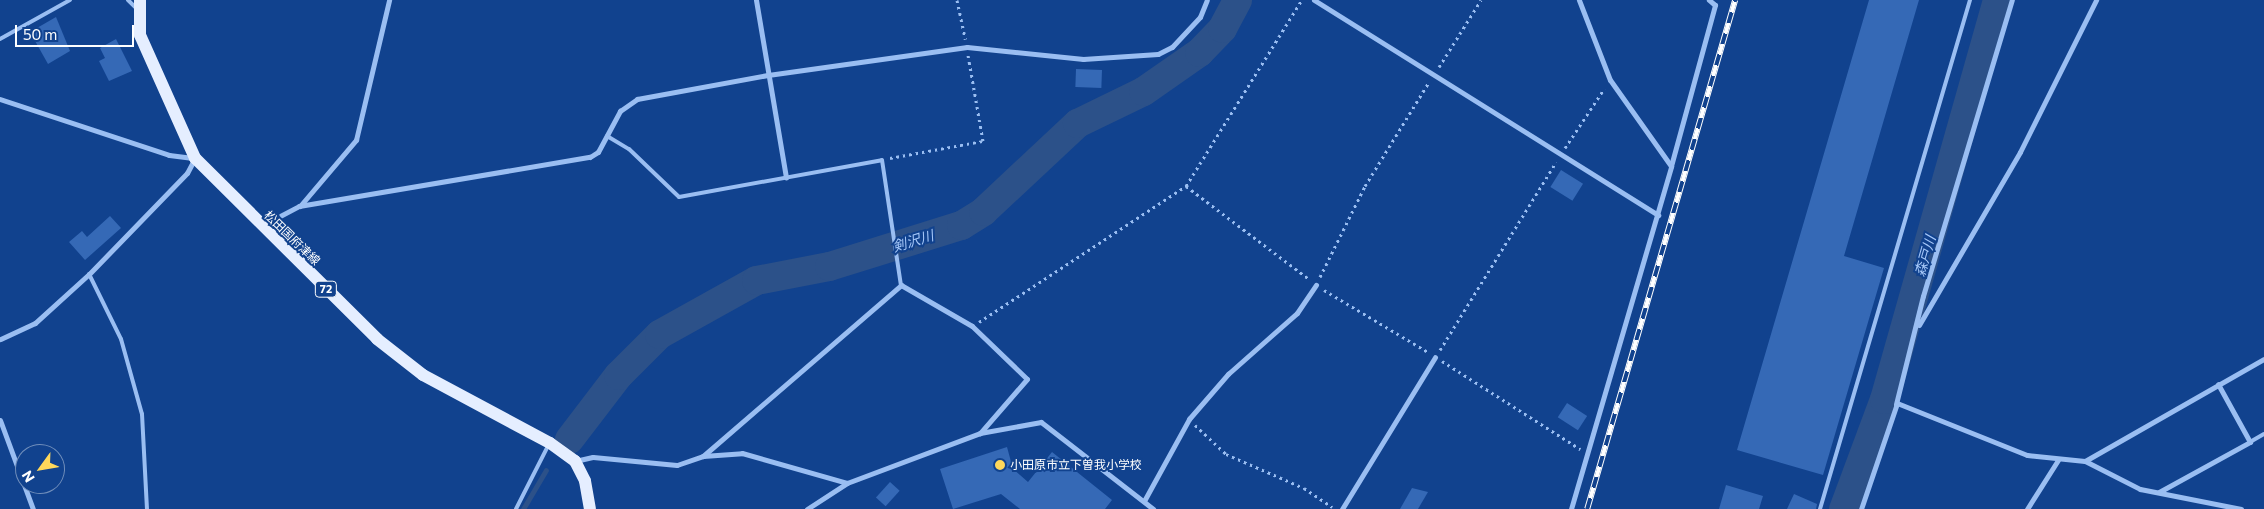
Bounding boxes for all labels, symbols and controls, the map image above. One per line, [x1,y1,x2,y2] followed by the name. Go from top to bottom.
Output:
[18,15,136,47] scale bar
[23,25,57,43] text: 50 m
[261,208,323,268] street label: 松田国府津線
[890,227,936,255] water label: 剣沢川
[1911,233,1939,279] water label: 森戸川
[315,280,337,298] road number: 72
[15,444,65,494] north arrow
[1010,458,1142,472] place label: 小田原市立下曽我小学校
[994,459,1006,471] marker: 小田原市立下曽我小学校
[18,468,38,486] text: N

